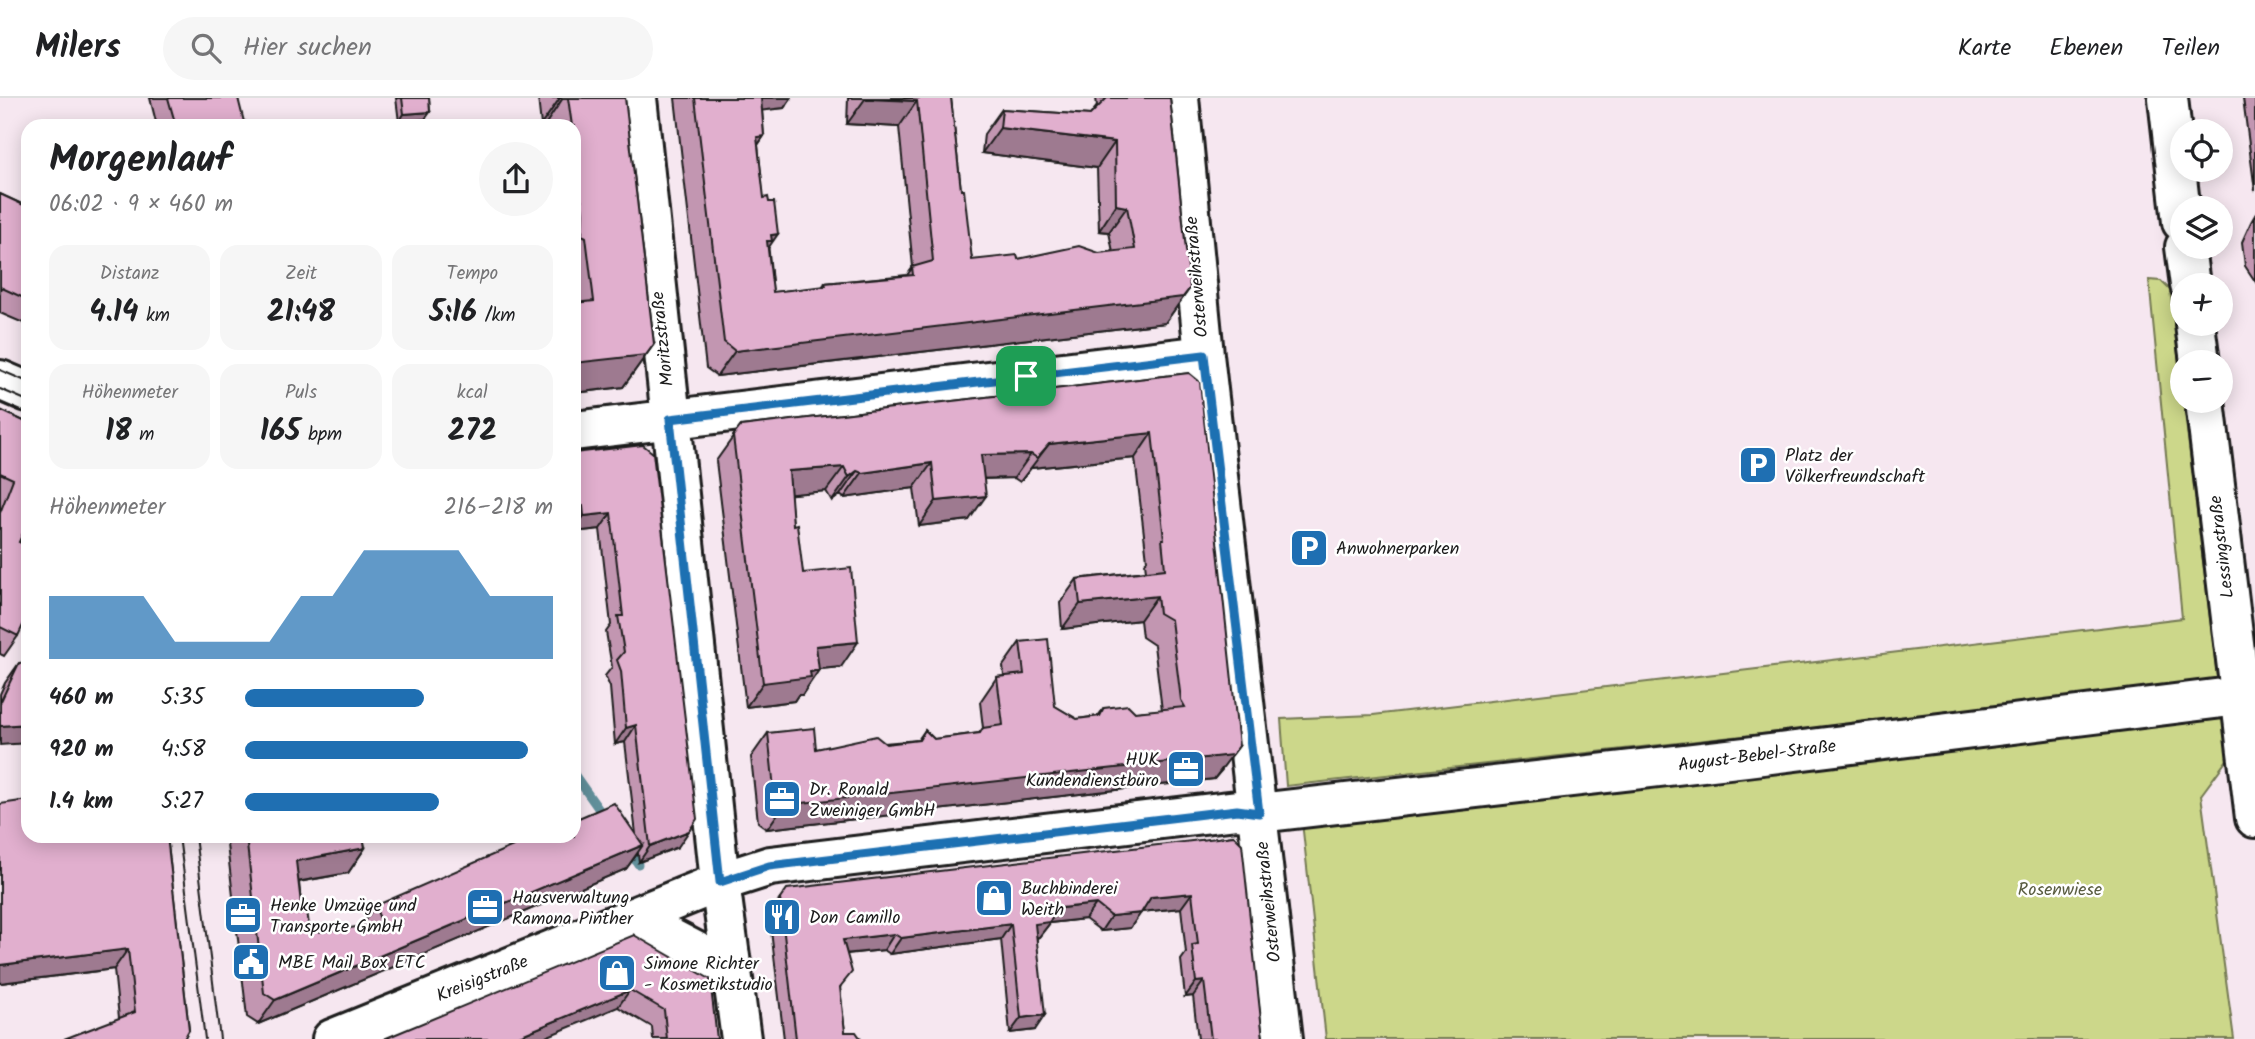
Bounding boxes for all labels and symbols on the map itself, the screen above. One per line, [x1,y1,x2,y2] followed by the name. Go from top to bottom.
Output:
[1178,215,1217,339] street label: Osterweihstraße
[644,290,683,388] street label: Moritzstraße
[996,346,1056,406] pin
[1785,442,1926,492] place label: Platz der Völkerfreundschaft
[1737,444,1779,486] parking icon: Platz der Völkerfreundschaft
[2202,494,2243,600] street label: Lessingstraße
[1288,527,1330,569] parking icon: Anwohnerparken
[1336,535,1459,564] place label: Anwohnerparken
[1676,732,1838,781] street label: August-Bebel-Straße
[1026,746,1159,796] place label: HUK Kundendienstbüro
[1165,748,1207,790] office icon: HUK Kundendienstbüro
[809,776,935,826] place label: Dr. Ronald Zweiniger GmbH
[761,778,803,820] office icon: Dr. Ronald Zweiniger GmbH
[1249,840,1290,964] street label: Osterweihstraße
[1021,875,1118,925] place label: Buchbinderei Weith
[2018,876,2102,905] park label: Rosenwiese
[973,877,1015,919] shop icon: Buchbinderei Weith
[512,884,634,934] place label: Hausverwaltung Ramona Pinther
[464,886,506,928] office icon: Hausverwaltung Ramona Pinther
[270,892,417,942] place label: Henke Umzüge und Transporte GmbH
[222,894,264,936] office icon: Henke Umzüge und Transporte GmbH
[761,896,803,938] restaurant icon: Don Camillo
[809,904,900,933] place label: Don Camillo
[230,941,272,983] public building icon: MBE Mail Box ETC
[432,948,533,1011] street label: Kreisigstraße
[278,949,425,978] place label: MBE Mail Box ETC
[644,950,773,1000] place label: Simone Richter - Kosmetikstudio
[596,952,638,994] shop icon: Simone Richter - Kosmetikstudio

